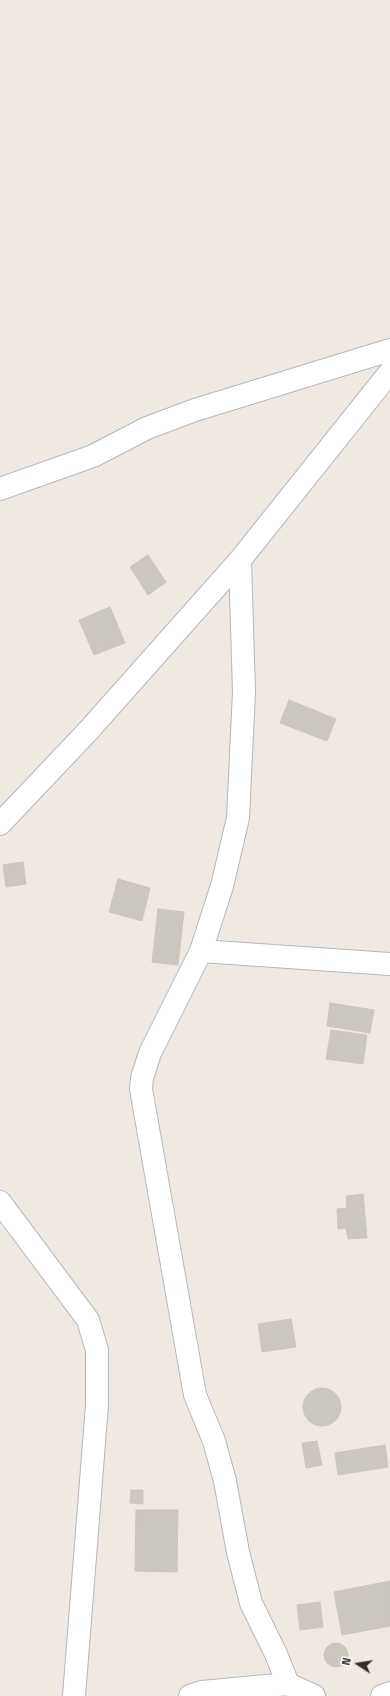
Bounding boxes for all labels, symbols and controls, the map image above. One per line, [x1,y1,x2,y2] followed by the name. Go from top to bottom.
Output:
[338,1644,378,1684] north arrow
[338,1656,355,1667] text: N

